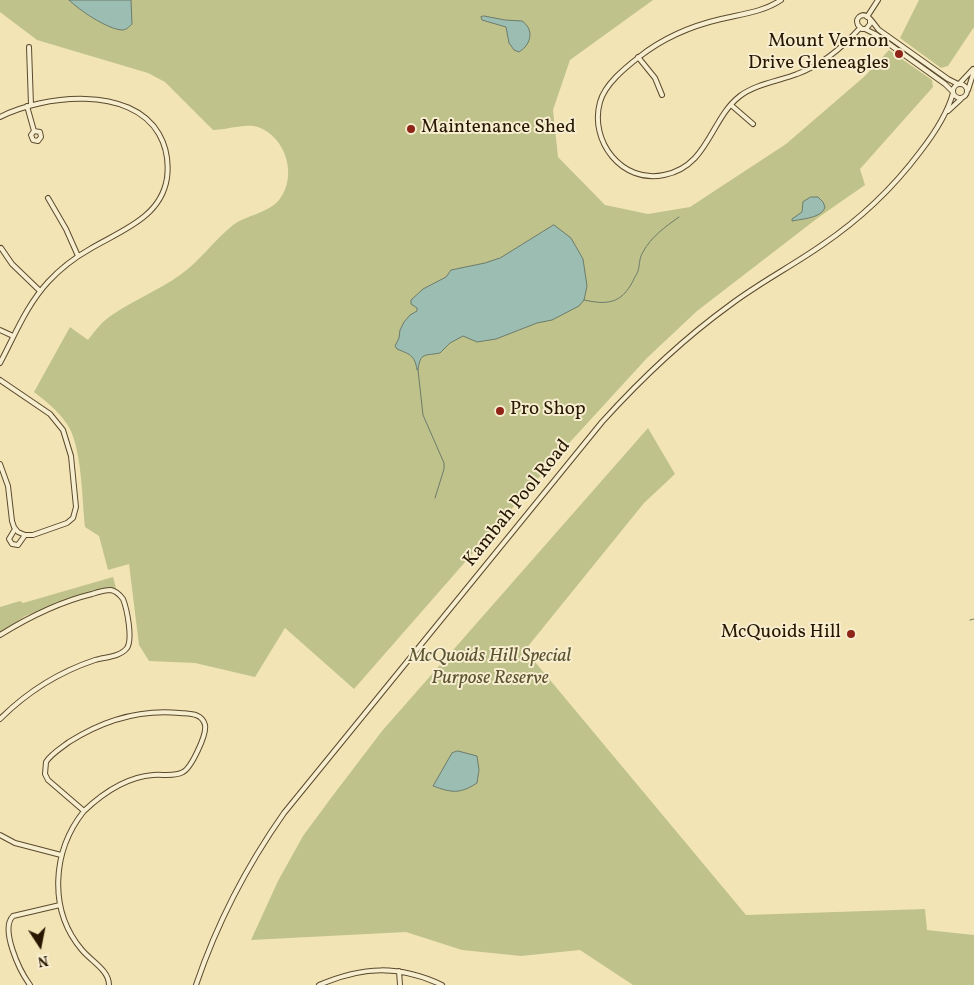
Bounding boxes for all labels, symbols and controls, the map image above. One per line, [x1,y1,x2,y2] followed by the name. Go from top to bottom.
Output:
[748,32,889,76] place label: Mount Vernon Drive Gleneagles
[893,48,905,60] marker: Mount Vernon Drive Gleneagles
[421,118,576,140] place label: Maintenance Shed
[405,123,417,135] marker: Maintenance Shed
[510,400,586,422] place label: Pro Shop
[494,405,506,417] marker: Pro Shop
[460,436,576,572] street label: Kambah Pool Road
[721,623,841,645] place label: McQuoids Hill
[845,628,857,640] marker: McQuoids Hill
[409,647,571,691] park label: McQuoids Hill Special Purpose Reserve
[15,920,65,970] north arrow
[36,950,50,971] text: N

